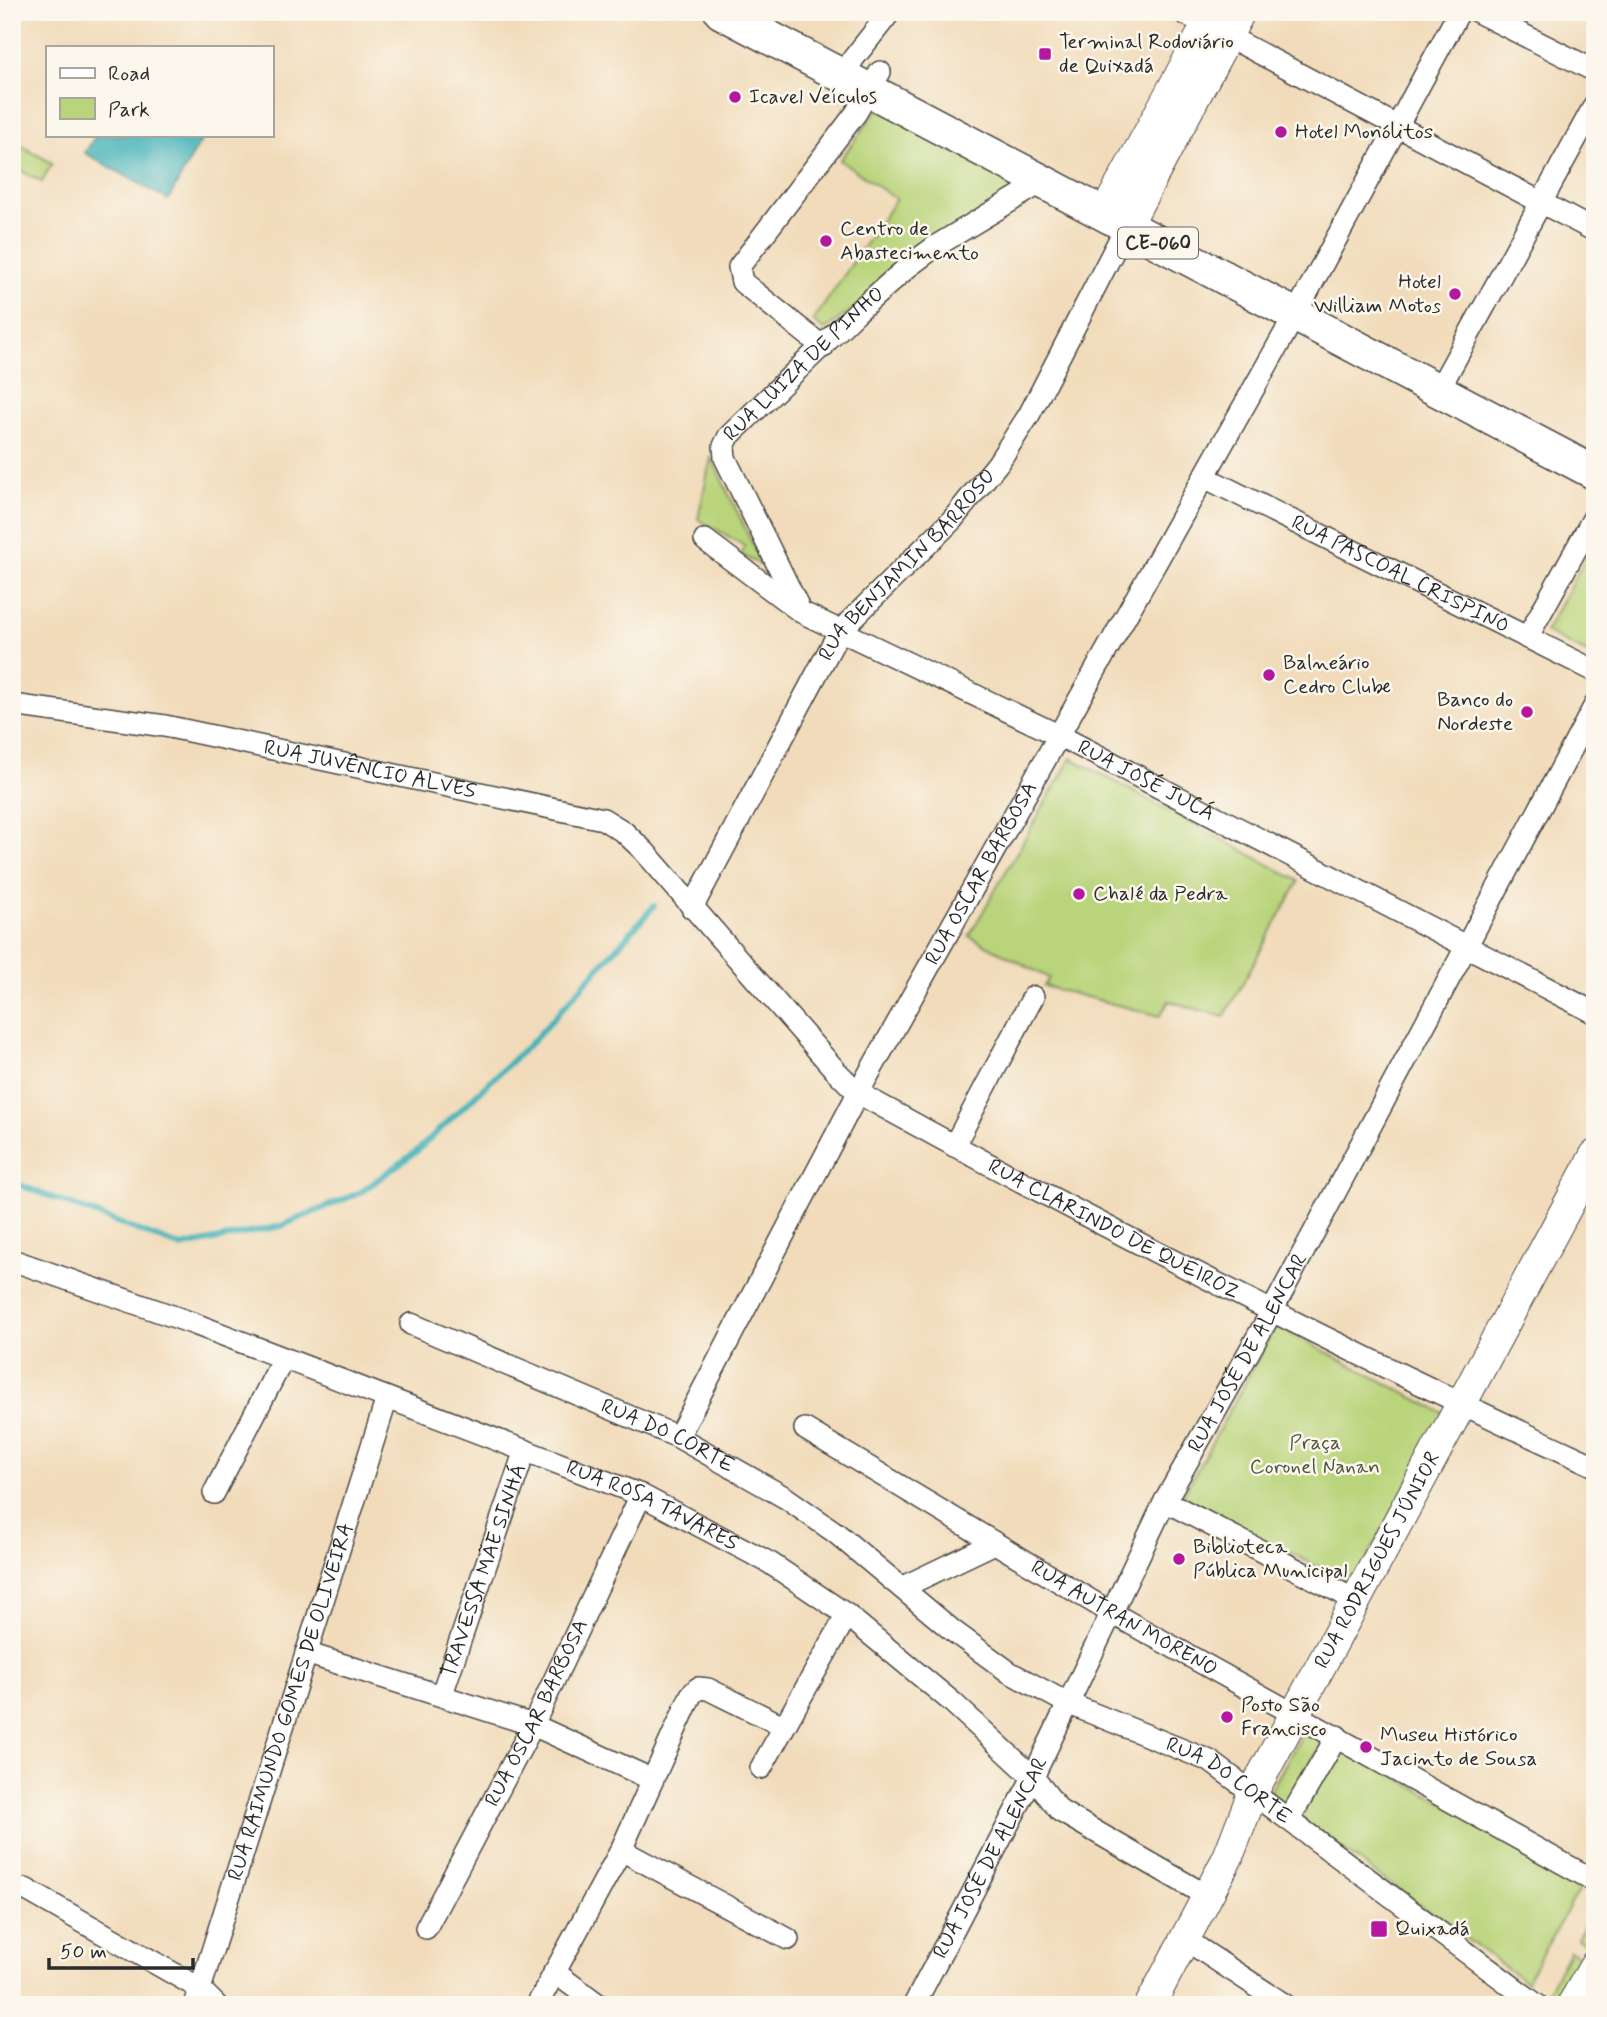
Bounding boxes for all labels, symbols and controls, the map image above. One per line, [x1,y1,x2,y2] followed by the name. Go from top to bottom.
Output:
[1059,28,1234,80] place label: Terminal Rodoviário de Quixadá
[46,46,273,136] legend
[1037,46,1053,62] marker: Terminal Rodoviário de Quixadá
[108,60,150,88] text: Road
[749,83,877,111] place label: Icavel Veículos
[727,89,743,105] marker: Icavel Veículos
[108,96,150,124] text: Park
[1295,118,1433,146] place label: Hotel Monólitos
[1273,124,1289,140] marker: Hotel Monólitos
[840,215,979,267] place label: Centro de Abastecimento
[1118,228,1198,258] road number: CE-060
[818,233,834,249] marker: Centro de Abastecimento
[1314,268,1441,320] place label: Hotel William Motos
[717,280,890,448] street label: RUA LUIZA DE PINHO
[1447,286,1463,302] marker: Hotel William Motos
[812,463,1002,666] street label: RUA BENJAMIN BARROSO
[1287,509,1514,640] street label: RUA PASCOAL CRISPINO
[1283,649,1391,701] place label: Balneário Cedro Clube
[1261,667,1277,683] marker: Balneário Cedro Clube
[1437,686,1513,738] place label: Banco do Nordeste
[1519,704,1535,720] marker: Banco do Nordeste
[261,733,479,806] street label: RUA JUVÊNCIO ALVES
[1073,733,1219,828] street label: RUA JOSÉ JUCÁ
[919,777,1044,970] street label: RUA OSCAR BARBOSA
[1093,880,1228,908] place label: Chalé da Pedra
[1071,886,1087,902] marker: Chalé da Pedra
[983,1152,1243,1306] street label: RUA CLARINDO DE QUEIROZ
[1181,1248,1314,1457] street label: RUA JOSÉ DE ALENCAR
[597,1392,739,1480] street label: RUA DO CORTE
[1250,1429,1380,1481] park label: Praça Coronel Nanan
[1308,1447,1447,1674] street label: RUA RODRIGUES JÚNIOR
[562,1454,743,1558] street label: RUA ROSA TAVARES
[434,1460,533,1682] street label: TRAVESSA MÃE SINHÁ
[221,1519,361,1884] street label: RUA RAIMUNDO GOMES DE OLIVEIRA
[1193,1533,1347,1585] place label: Biblioteca Pública Municipal
[1171,1551,1187,1567] marker: Biblioteca Pública Municipal
[1025,1554,1223,1683] street label: RUA AUTRAN MORENO
[478,1614,595,1812] street label: RUA OSCAR BARBOSA
[1241,1691,1327,1743] place label: Posto São Francisco
[1219,1709,1235,1725] marker: Posto São Francisco
[1380,1721,1537,1773] place label: Museu Histórico Jacinto de Sousa
[1162,1731,1297,1831] street label: RUA DO CORTE
[1358,1739,1374,1755] marker: Museu Histórico Jacinto de Sousa
[927,1752,1055,1964] street label: RUA JOSÉ DE ALENCAR
[1395,1915,1470,1943] place label: Quixadá
[1369,1919,1389,1939] marker: Quixadá
[49,1926,192,1970] scale bar
[60,1938,107,1966] text: 50 m

